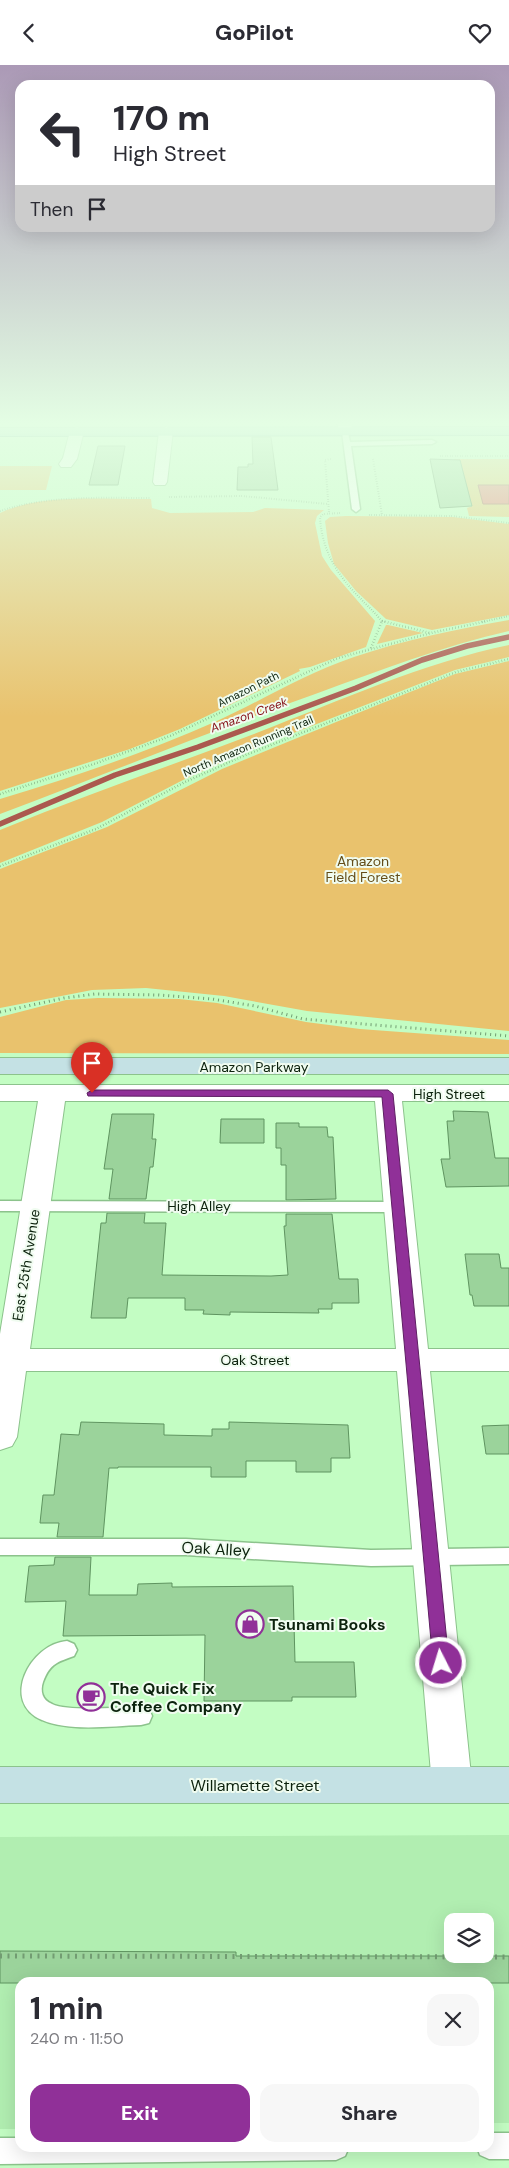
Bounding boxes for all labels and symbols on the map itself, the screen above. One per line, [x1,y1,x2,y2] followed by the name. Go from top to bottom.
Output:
[215,668,281,710] street label: Amazon Path
[207,693,291,737] water label: Amazon Creek
[181,712,315,780] street label: North Amazon Running Trail
[326,852,401,886] park label: Amazon Field Forest
[71,1042,113,1093] pin
[199,1058,309,1076] street label: Amazon Parkway
[413,1085,485,1103] street label: High Street
[167,1197,231,1215] street label: High Alley
[8,1208,44,1322] street label: East 25th Avenue
[221,1351,289,1369] street label: Oak Street
[181,1537,251,1561] street label: Oak Alley
[235,1609,265,1639] shop icon: Tsunami Books
[269,1614,385,1635] place label: Tsunami Books
[414,1636,466,1688] position arrow
[110,1678,242,1717] place label: The Quick Fix Coffee Company
[76,1682,106,1712] cafe icon: The Quick Fix Coffee Company
[190,1775,320,1796] street label: Willamette Street

